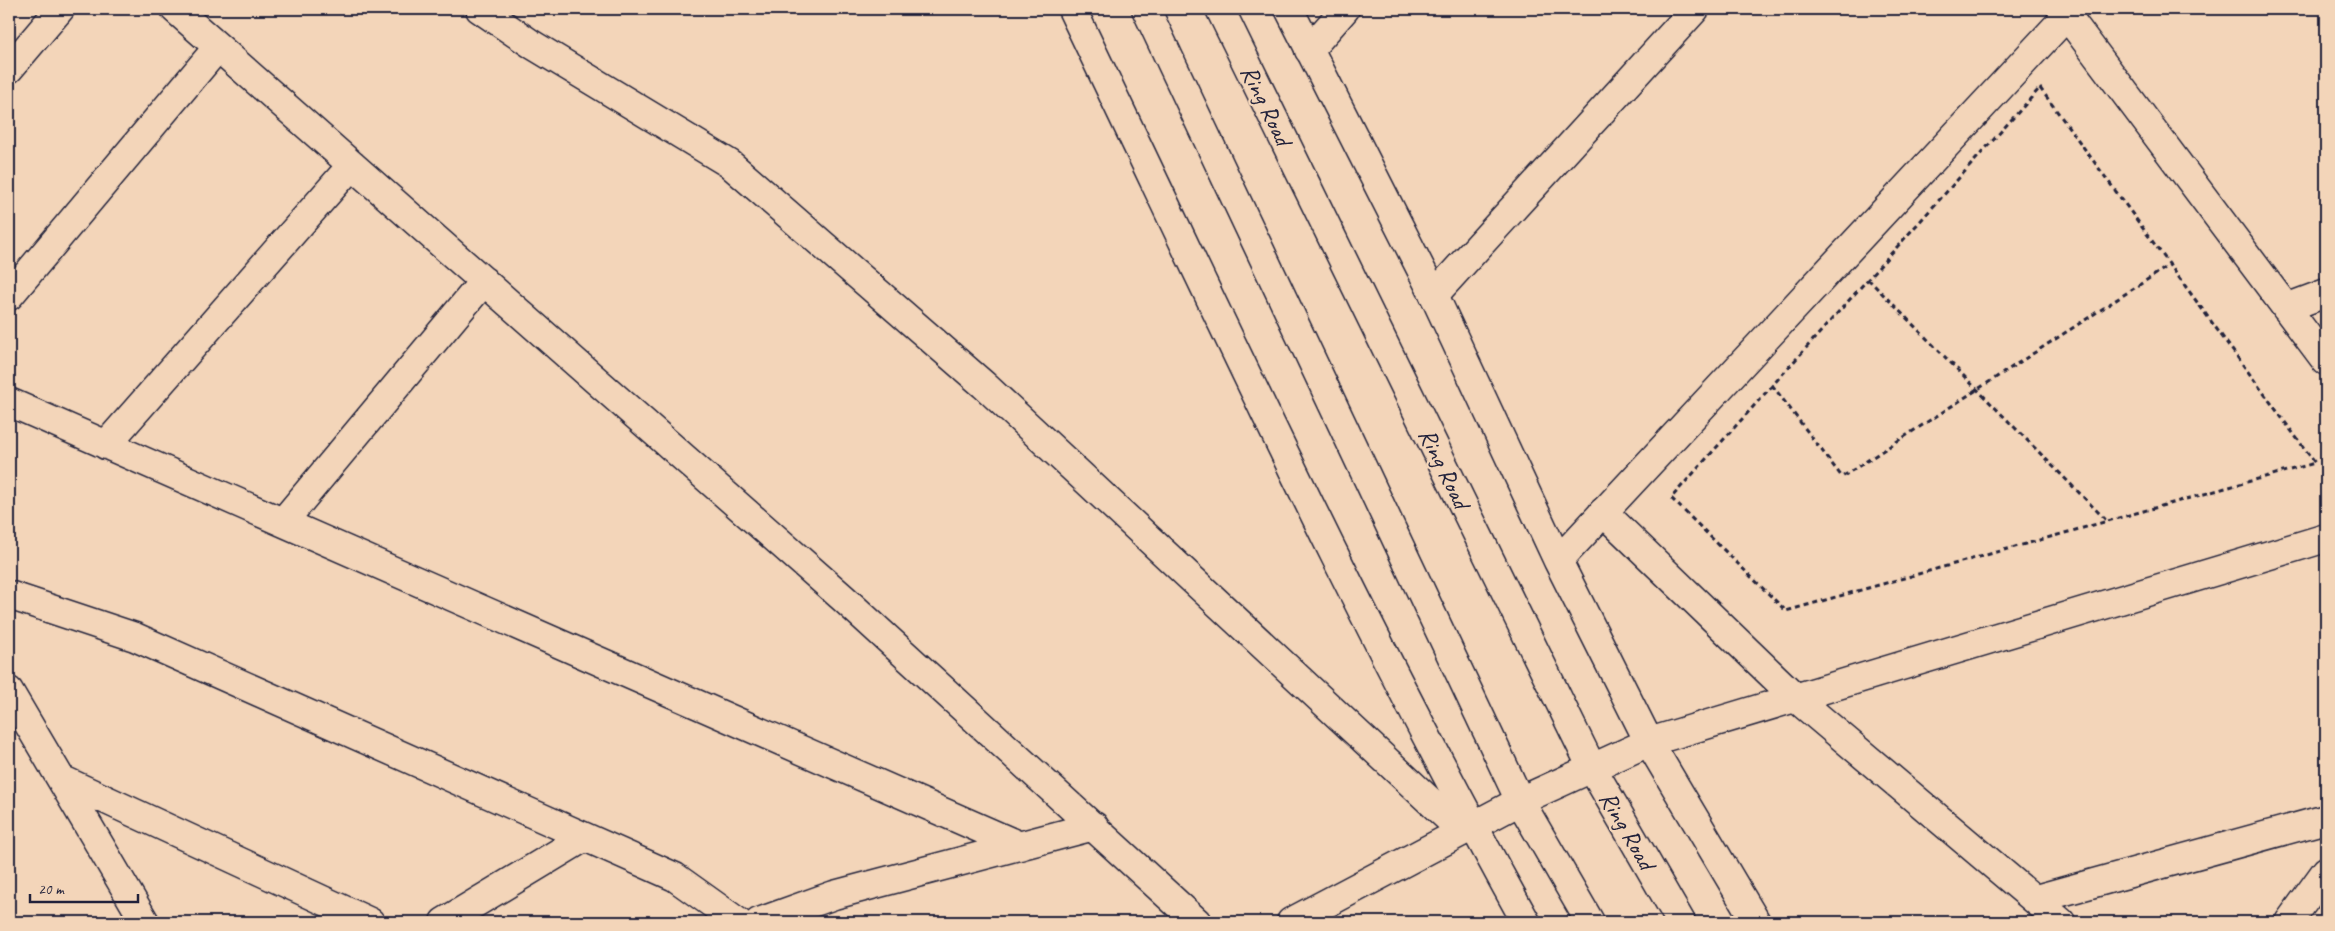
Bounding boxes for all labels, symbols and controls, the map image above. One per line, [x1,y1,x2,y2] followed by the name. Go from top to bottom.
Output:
[1233,60,1301,154] street label: Ring Road
[1411,423,1479,517] street label: Ring Road
[1592,785,1664,878] street label: Ring Road
[30,871,138,903] scale bar
[38,880,65,899] text: 20 m

